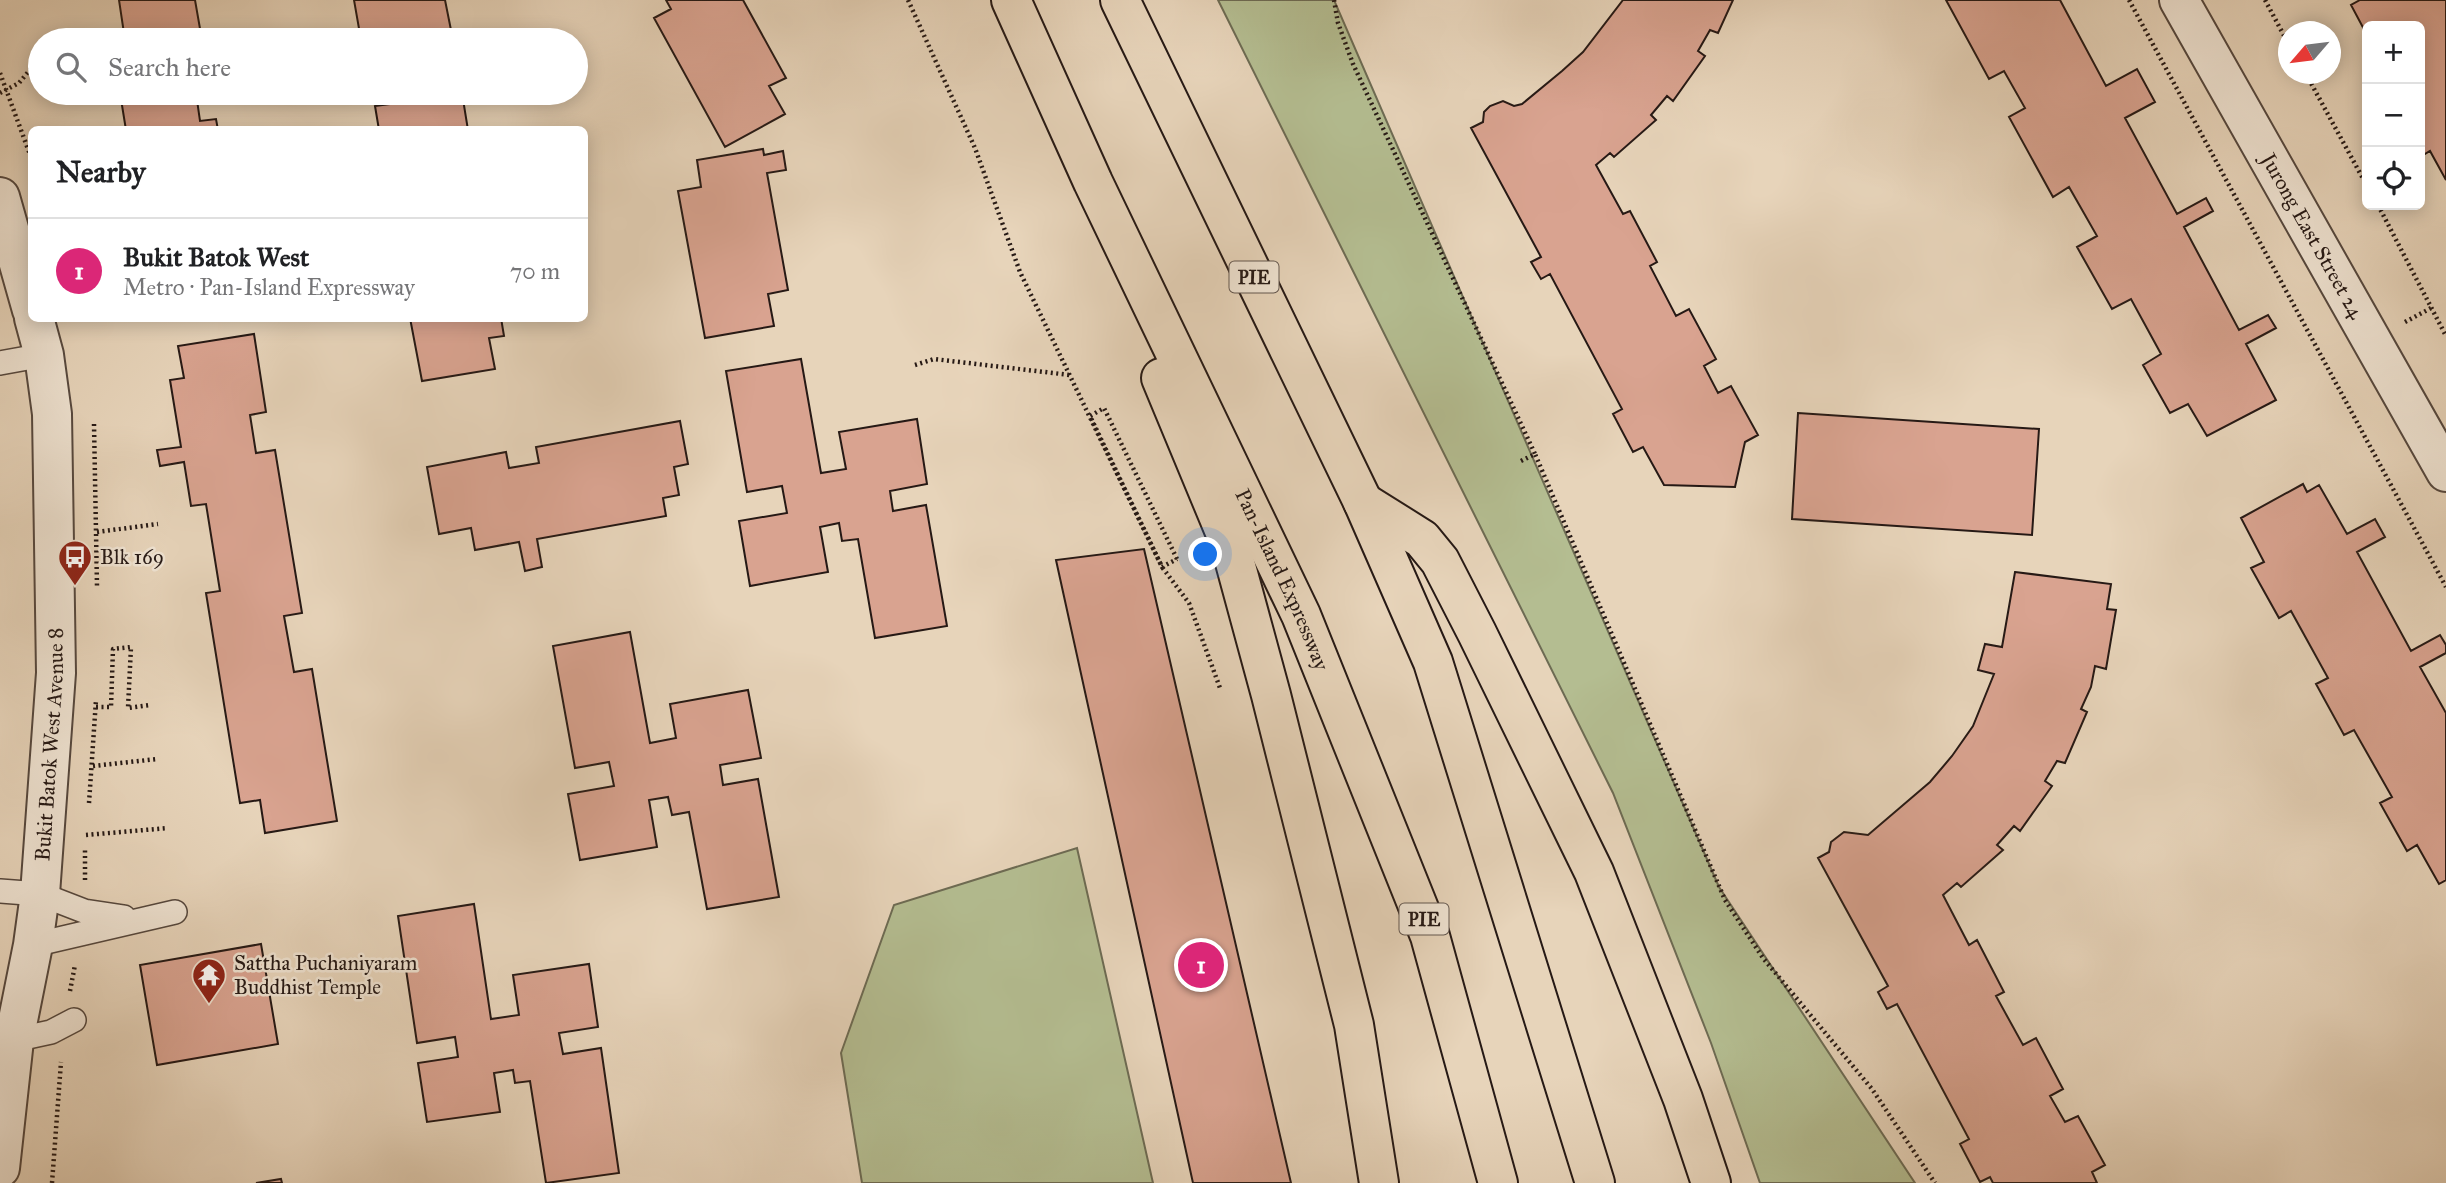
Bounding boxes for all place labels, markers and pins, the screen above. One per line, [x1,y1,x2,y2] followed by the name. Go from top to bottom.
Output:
[56,538,94,587] bus stop icon: Blk 169
[100,544,164,570] place label: Blk 169
[1178,939,1224,991] pin: 1
[234,950,418,1000] place label: Sattha Puchaniyaram Buddhist Temple
[190,956,228,1005] temple icon: Sattha Puchaniyaram Buddhist Temple

